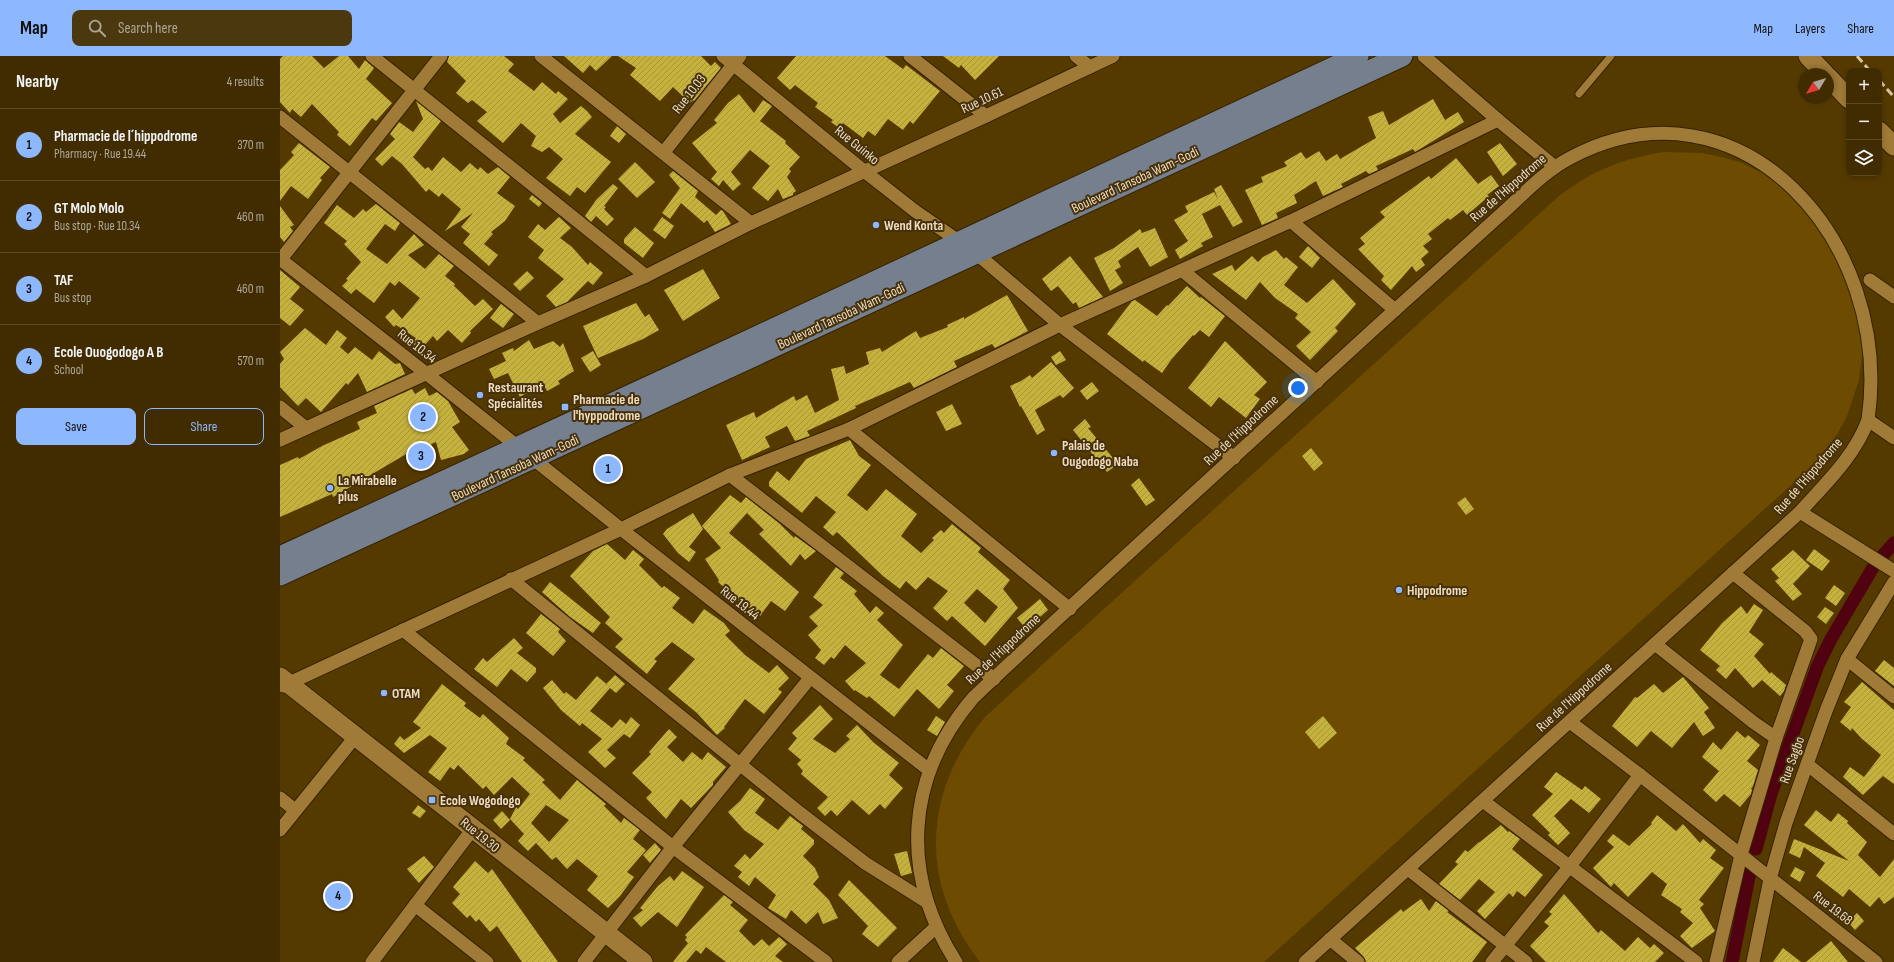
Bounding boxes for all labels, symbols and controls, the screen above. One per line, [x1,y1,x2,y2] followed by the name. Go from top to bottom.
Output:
[72,10,352,46] search box
[20,17,48,40] text: Map
[86,17,108,39] icon: search
[118,19,178,38] text: Search here
[1753,20,1773,37] text: Map
[1795,20,1825,37] text: Layers
[1847,20,1874,37] text: Share
[1798,68,1834,104] north arrow
[1846,68,1882,176] map controls
[1846,68,1882,104] button: +
[668,71,710,117] street label: Rue 10.03
[16,72,59,92] text: Nearby
[227,74,264,90] text: 4 results
[958,83,1006,117] street label: Rue 10.61
[1846,104,1882,140] button: −
[831,122,883,168] street label: Rue Guinko
[54,127,197,146] text: Pharmacie de l´hippodrome
[26,137,32,153] text: 1
[237,137,264,153] text: 370 m
[1846,140,1882,176] button: layers
[1069,143,1201,217] street label: Boulevard Tansoba Wam-Godi
[54,146,146,162] text: Pharmacy · Rue 19.44
[1466,150,1550,226] street label: Rue de l'Hippodrome
[54,199,124,218] text: GT Molo Molo
[26,209,32,225] text: 2
[237,209,264,225] text: 460 m
[884,217,944,234] place label: Wend Konta
[54,218,140,234] text: Bus stop · Rue 10.34
[871,220,881,230] marker: Wend Konta
[54,271,73,290] text: TAF
[775,279,907,353] street label: Boulevard Tansoba Wam-Godi
[26,281,32,297] text: 3
[237,281,264,297] text: 460 m
[54,290,91,306] text: Bus stop
[394,325,440,367] street label: Rue 10.34
[54,343,163,362] text: Ecole Ouogodogo A B
[26,353,32,369] text: 4
[237,353,264,369] text: 570 m
[54,362,84,378] text: School
[1288,378,1308,398] your location
[488,379,544,412] place label: Restaurant Spécialités
[475,390,485,400] marker: Restaurant Spécialités
[573,391,640,424] place label: Pharmacie de l'hyppodrome
[1200,391,1282,469] street label: Rue de l'Hippodrome
[410,402,436,432] pin: 2
[560,402,570,412] marker: Pharmacie de l'hyppodrome
[16,408,136,445] button: Save
[144,408,264,445] button: Share
[449,431,581,505] street label: Boulevard Tansoba Wam-Godi
[1770,434,1846,518] street label: Rue de l'Hippodrome
[1062,437,1139,470] place label: Palais de Ougodogo Naba
[408,441,434,471] pin: 3
[1049,448,1059,458] marker: Palais de Ougodogo Naba
[595,454,621,484] pin: 1
[338,472,397,505] place label: La Mirabelle plus
[325,483,335,493] marker: La Mirabelle plus
[717,582,763,624] street label: Rue 19.44
[1407,582,1467,599] place label: Hippodrome
[1394,585,1404,595] marker: Hippodrome
[962,610,1044,688] street label: Rue de l'Hippodrome
[1533,659,1615,735] street label: Rue de l'Hippodrome
[392,685,420,702] place label: OTAM
[379,688,389,698] marker: OTAM
[1776,734,1808,786] street label: Rue Sagbo
[440,792,521,809] place label: Ecole Wogodogo
[427,795,437,805] marker: Ecole Wogodogo
[457,814,503,856] street label: Rue 19.30
[325,881,351,911] pin: 4
[1810,887,1856,929] street label: Rue 19.68

